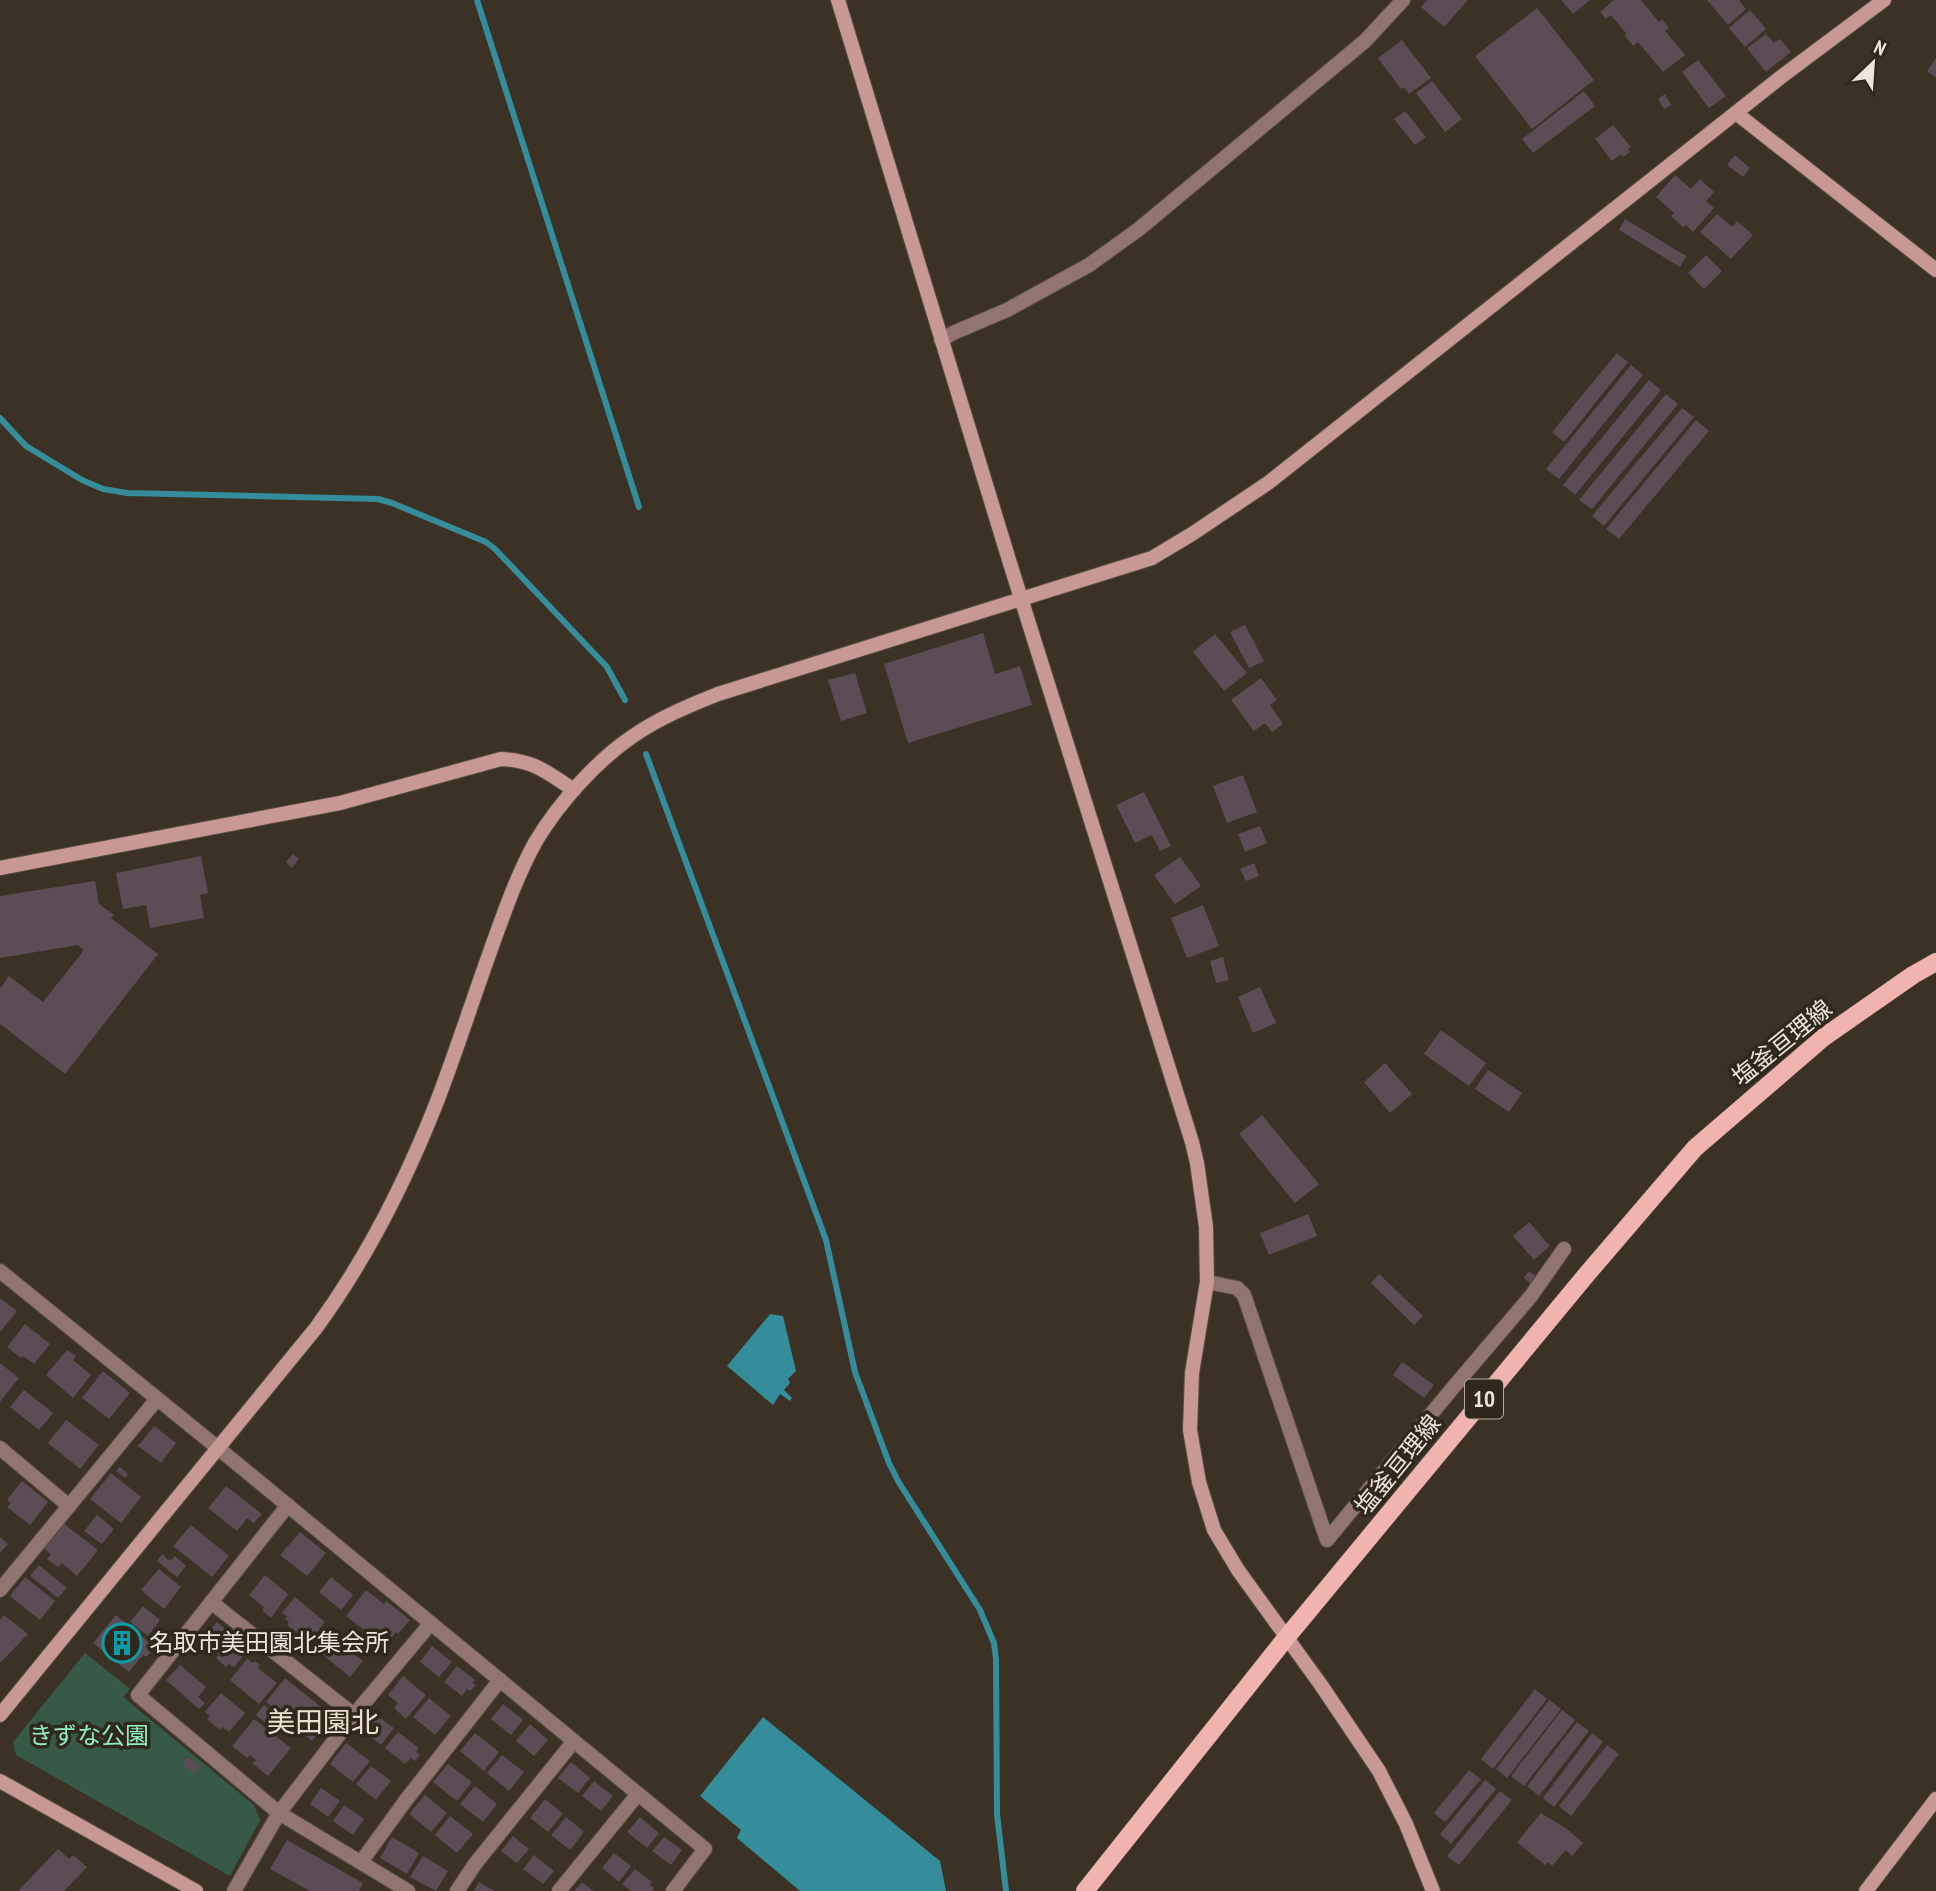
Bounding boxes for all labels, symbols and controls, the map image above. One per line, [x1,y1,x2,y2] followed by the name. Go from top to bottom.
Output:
[1838,28,1908,98] north arrow
[1870,35,1890,61] text: N
[1725,993,1838,1092] street label: 塩釜亘理線
[1465,1380,1503,1418] road number: 10
[1348,1408,1447,1521] street label: 塩釜亘理線
[101,1622,143,1664] building icon: 名取市美田園北集会所
[149,1627,389,1658] place label: 名取市美田園北集会所
[267,1703,379,1740] district label: 美田園北
[29,1720,149,1751] park label: きずな公園

